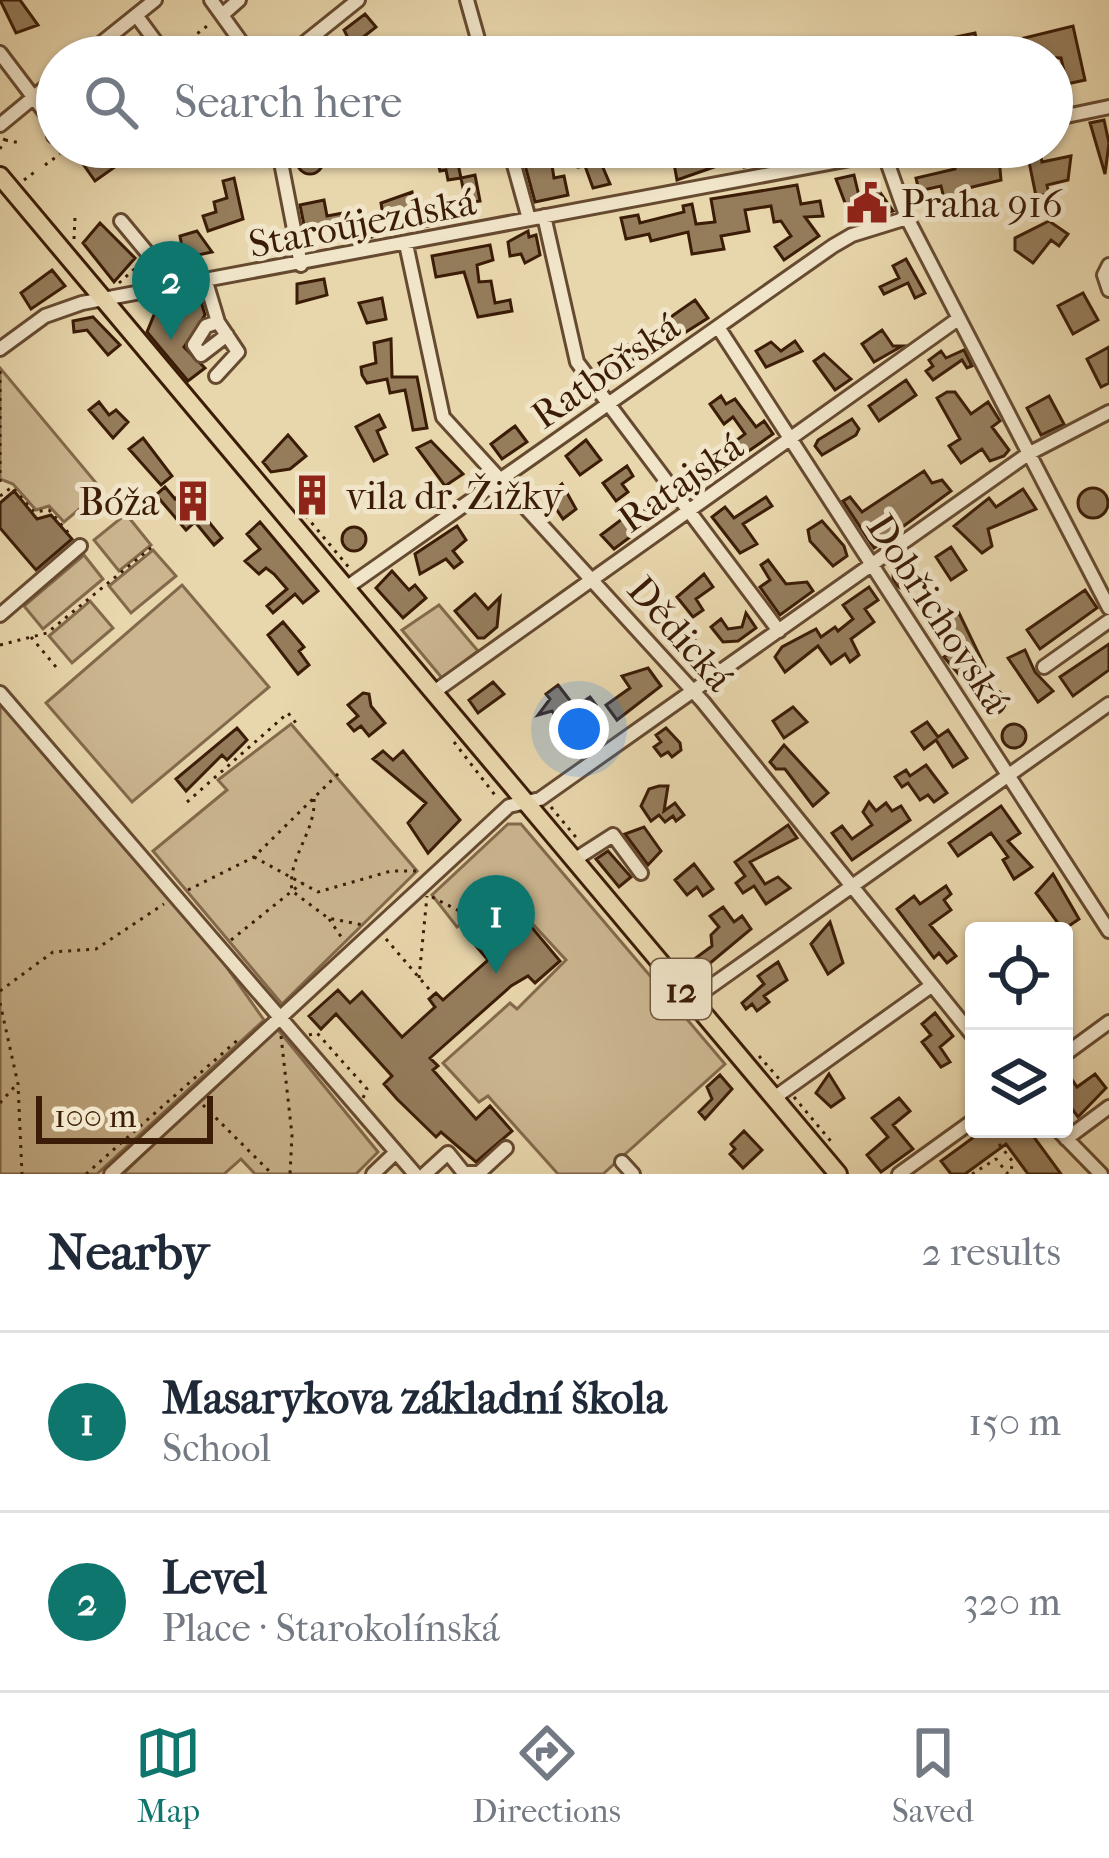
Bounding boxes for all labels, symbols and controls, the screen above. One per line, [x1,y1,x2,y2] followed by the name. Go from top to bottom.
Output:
[36,36,1073,168] search box
[78,69,144,135] icon: search
[174,76,402,129] text: Search here
[245,178,480,268] street label: Staroújezdská
[844,180,890,226] public building icon: Praha 916
[901,181,1064,227] place label: Praha 916
[132,241,210,340] pin: 2
[523,303,689,438] street label: Ratbořská
[610,423,752,542] street label: Ratajská
[289,472,335,518] building icon: vila dr. Žižky
[346,472,564,519] place label: vila dr. Žižky
[170,478,216,524] building icon: Bóža
[79,479,160,525] place label: Bóža
[857,506,1020,722] street label: Dobřichovská
[618,567,743,701] street label: Dědická
[549,699,609,759] your location
[457,875,535,974] pin: 1
[965,922,1073,1138] map controls
[965,922,1073,1030] button: locate
[651,959,711,1019] road number: 12
[965,1030,1073,1138] button: layers
[36,1090,213,1143] scale bar
[54,1097,137,1136] text: 100 m
[48,1222,209,1282] text: Nearby
[922,1229,1061,1275] text: 2 results
[162,1372,667,1425] text: Masarykova základní škola
[80,1399,94,1445] text: 1
[968,1399,1061,1445] text: 150 m
[162,1425,271,1471] text: School
[162,1552,267,1605] text: Level
[77,1579,97,1625] text: 2
[963,1579,1061,1625] text: 320 m
[162,1605,500,1651] text: Place · Starokolínská
[135,1720,201,1831] tab: Map
[472,1720,621,1831] tab: Directions
[892,1720,974,1831] tab: Saved

